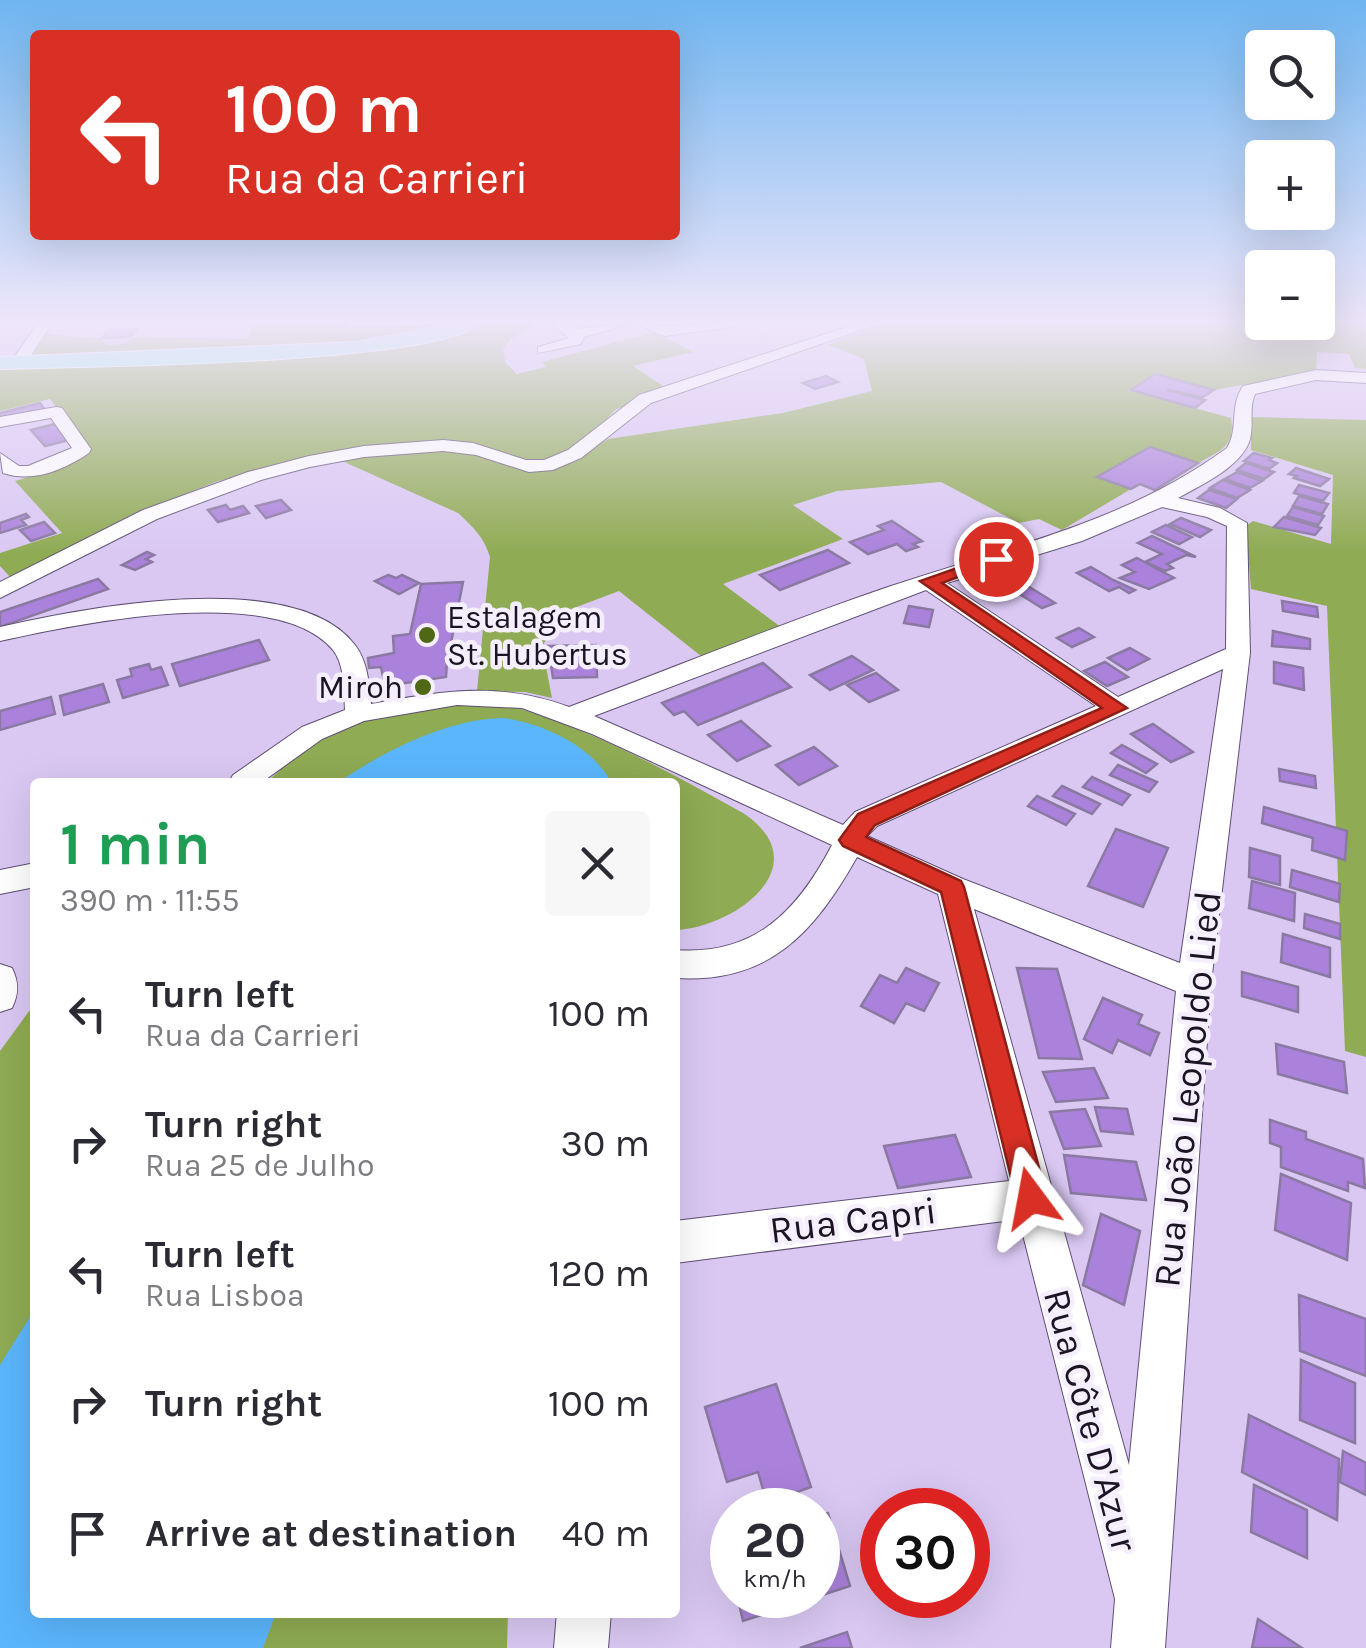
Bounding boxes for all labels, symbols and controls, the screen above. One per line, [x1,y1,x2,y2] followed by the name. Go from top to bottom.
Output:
[1245,30,1335,340] map controls
[1245,30,1335,120] button: search
[225,68,423,150] text: 100 m
[60,70,190,200] icon: left
[1245,140,1335,230] button: +
[225,152,528,204] text: Rua da Carrieri
[1245,250,1335,340] button: −
[954,517,1039,602] pin
[969,532,1024,587] icon: arrive
[447,599,628,673] place label: Estalagem St. Hubertus
[416,624,438,646] marker: Estalagem St. Hubertus
[318,669,403,706] place label: Miroh
[412,676,434,698] marker: Miroh
[60,809,211,879] text: 1 min
[545,811,650,916] button: close
[60,882,240,919] text: 390 m · 11:55
[1144,889,1231,1289] street label: Rua João Leopoldo Lied
[145,972,295,1017] text: Turn left
[60,986,115,1041] icon: left
[548,991,650,1036] text: 100 m
[145,1017,361,1054] text: Rua da Carrieri
[145,1102,322,1147] text: Turn right
[60,1116,115,1171] icon: right
[560,1121,650,1166] text: 30 m
[979,1146,1083,1250] position arrow
[145,1147,374,1184] text: Rua 25 de Julho
[767,1188,939,1253] street label: Rua Capri
[145,1232,295,1277] text: Turn left
[60,1246,115,1301] icon: left
[548,1251,650,1296] text: 120 m
[145,1277,305,1314] text: Rua Lisboa
[1034,1284,1147,1557] street label: Rua Côte D'Azur
[60,1376,115,1431] icon: right
[145,1381,322,1426] text: Turn right
[548,1381,650,1426] text: 100 m
[860,1488,990,1618] speed limit sign: 30
[60,1506,115,1561] icon: arrive
[145,1511,517,1556] text: Arrive at destination
[562,1511,650,1556] text: 40 m
[744,1511,806,1570] text: 20
[743,1564,807,1593] text: km/h

